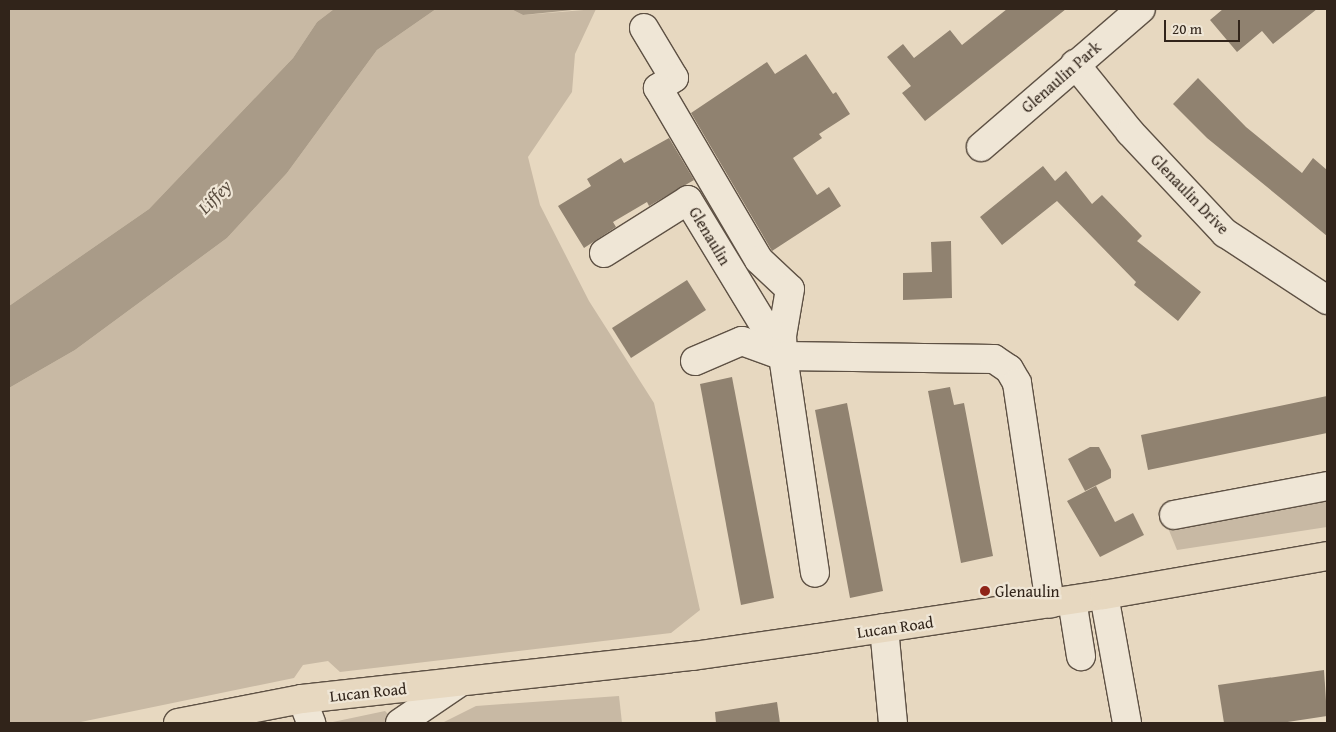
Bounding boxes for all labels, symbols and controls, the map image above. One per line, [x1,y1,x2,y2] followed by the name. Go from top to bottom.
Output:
[1166,10,1242,42] scale bar
[1172,18,1202,39] text: 20 m
[1017,37,1105,117] street label: Glenaulin Park
[1147,150,1233,238] street label: Glenaulin Drive
[194,176,236,218] water label: Liffey
[685,203,735,269] street label: Glenaulin
[995,581,1060,601] place label: Glenaulin
[979,585,991,597] marker: Glenaulin
[855,612,935,642] street label: Lucan Road
[329,678,407,706] street label: Lucan Road

